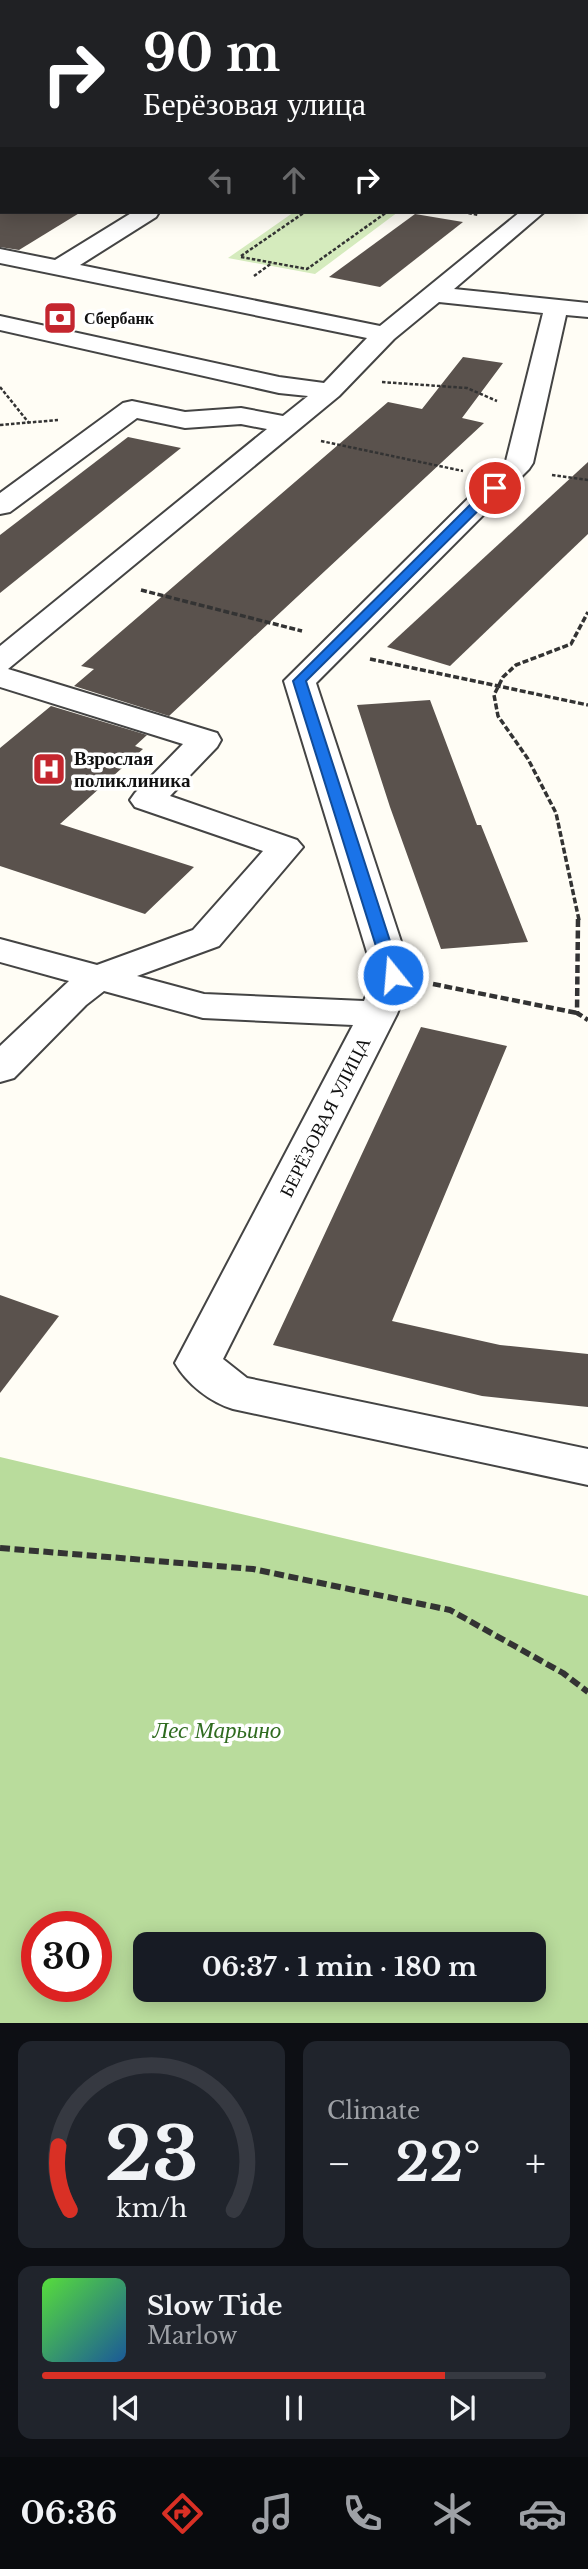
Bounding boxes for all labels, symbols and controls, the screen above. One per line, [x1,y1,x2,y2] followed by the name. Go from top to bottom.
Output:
[143,23,280,84] text: 90 m
[28,28,119,119] icon: right
[143,84,366,124] text: Берёзовая улица
[202,161,240,199] icon: left
[275,161,313,199] icon: ahead
[348,161,386,199] icon: right
[41,299,79,337] bank icon: Сбербанк
[84,308,155,328] place label: Сбербанк
[465,458,525,518] pin
[476,469,514,507] icon: arrive
[74,747,191,792] place label: Взрослая поликлиника
[30,750,68,788] hospital icon: Взрослая поликлиника
[356,938,430,1012] position arrow
[275,1033,375,1201] street label: БЕРЁЗОВАЯ УЛИЦА
[152,1716,281,1744] park label: Лес Марьино
[21,1911,112,2002] speed limit sign: 30
[202,1951,477,1983] text: 06:37 · 1 min · 180 m
[327,2097,420,2125] text: Climate
[105,2110,198,2201] text: 23
[396,2131,481,2195] text: 22°
[327,2140,351,2187] text: −
[525,2140,546,2187] text: +
[116,2193,187,2224] text: km/h
[147,2290,283,2322] text: Slow Tide
[147,2322,237,2350] text: Marlow
[107,2389,145,2427] icon: previous
[275,2389,313,2427] icon: pause
[443,2389,481,2427] icon: next
[158,2489,207,2538] icon: directions
[248,2489,297,2538] icon: music
[338,2489,387,2538] icon: phone
[428,2489,477,2538] icon: climate
[518,2489,567,2538] icon: car
[21,2493,117,2533] text: 06:36

